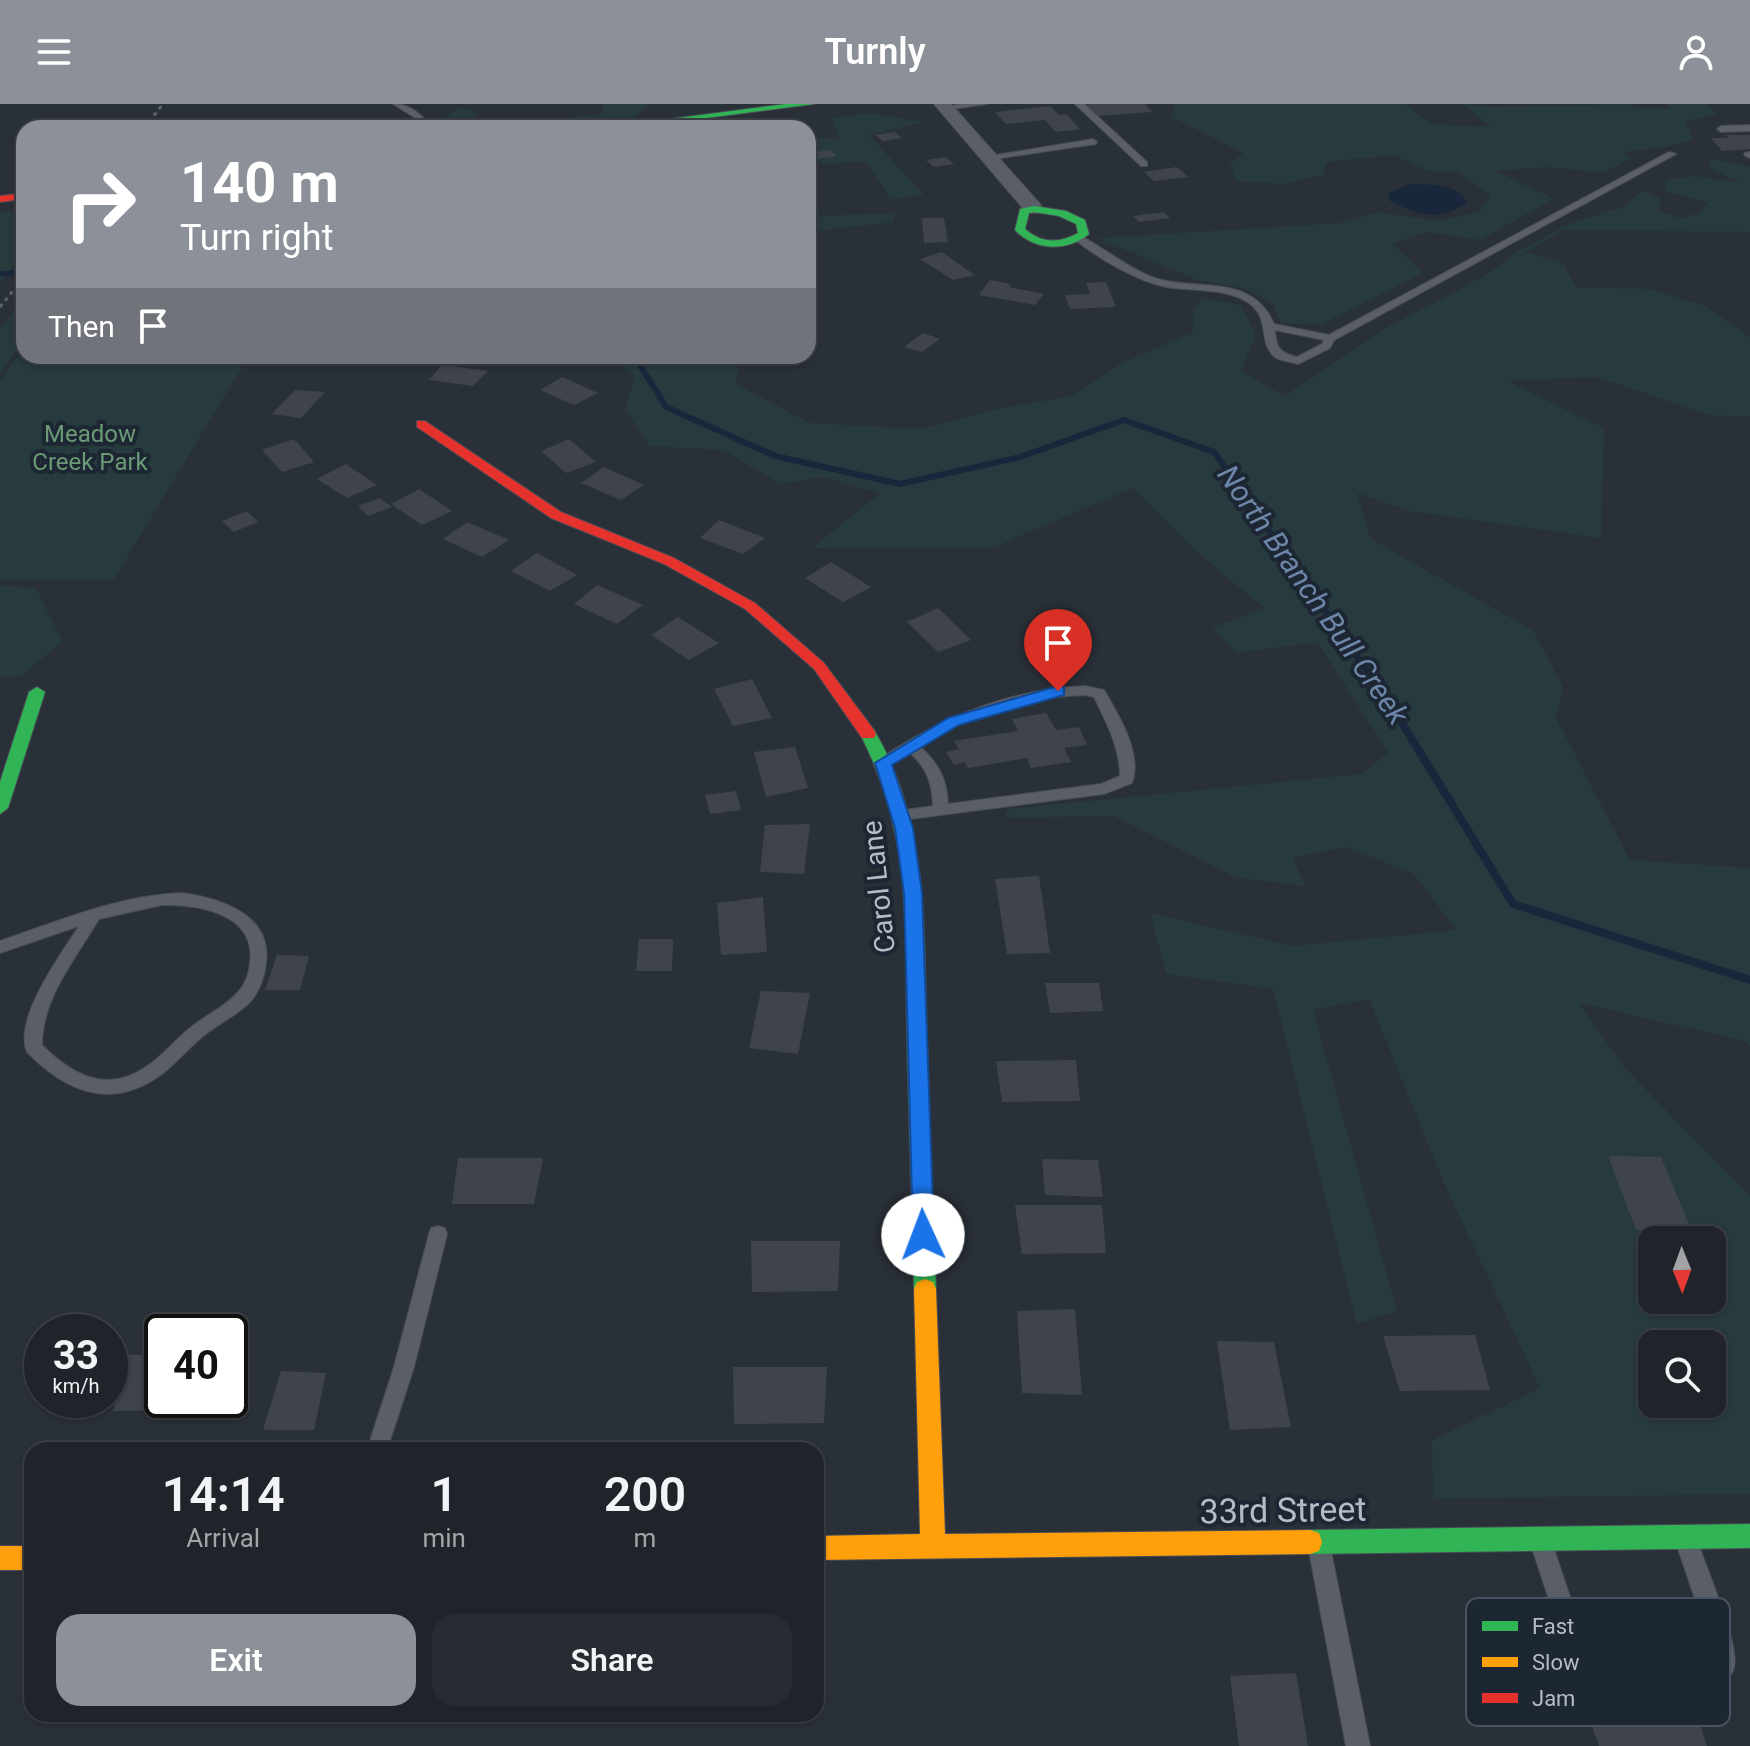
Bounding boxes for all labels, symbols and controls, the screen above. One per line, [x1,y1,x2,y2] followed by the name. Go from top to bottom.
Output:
[32,30,76,74] icon: menu
[1674,30,1718,74] icon: person
[824,31,926,73] text: Turnly
[180,150,339,216] text: 140 m
[48,152,152,256] icon: right
[180,217,333,259] text: Turn right
[131,304,175,348] icon: arrive
[48,309,115,344] text: Then
[32,420,149,476] park label: Meadow Creek Park
[1211,458,1417,732] water label: North Branch Bull Creek
[1024,609,1092,691] pin
[1036,621,1080,665] icon: arrive
[855,819,902,955] street label: Carol Lane
[881,1193,965,1277] position arrow
[1638,1226,1726,1314] north arrow
[1638,1226,1726,1418] map controls
[144,1314,248,1418] speed limit sign: 40
[1638,1330,1726,1418] button: search
[53,1332,99,1379] text: 33
[53,1374,99,1398] text: km/h
[162,1466,285,1523] text: 14:14
[431,1466,458,1523] text: 1
[604,1466,686,1523] text: 200
[1199,1489,1367,1531] street label: 33rd Street
[186,1523,260,1553] text: Arrival
[422,1523,466,1553] text: min
[634,1523,656,1553] text: m
[1466,1598,1730,1726] legend
[56,1614,416,1706] button: Exit
[432,1614,792,1706] button: Share
[1532,1614,1574,1639] text: Fast
[1532,1650,1580,1675] text: Slow
[1532,1686,1575,1711] text: Jam

